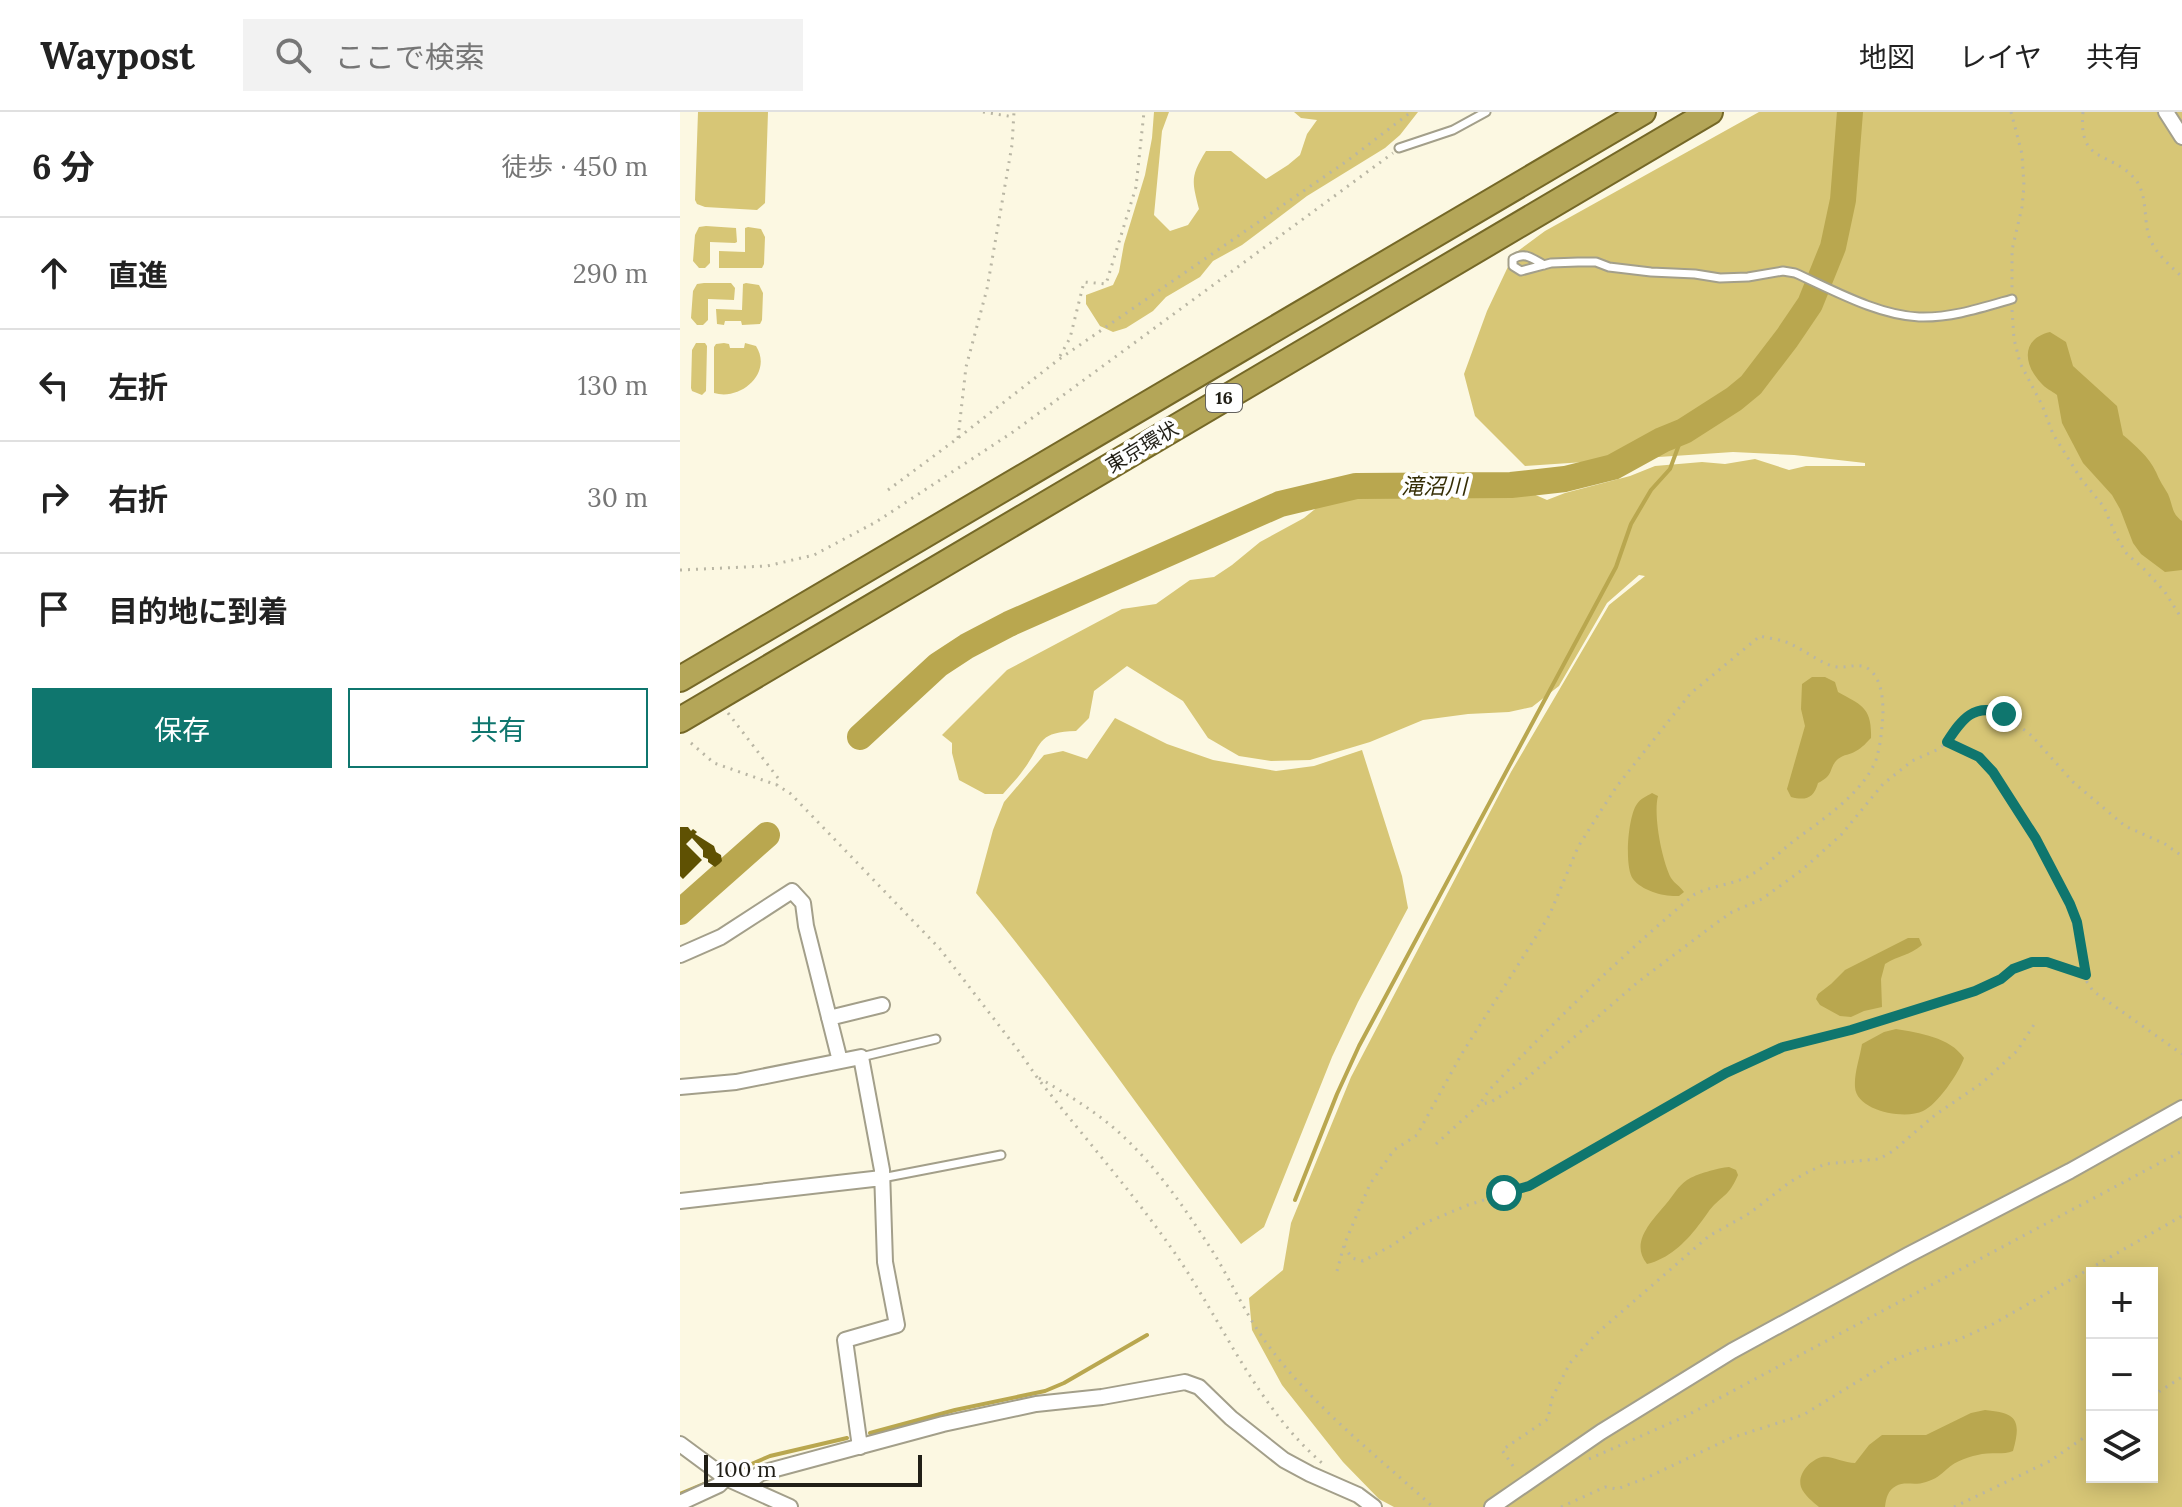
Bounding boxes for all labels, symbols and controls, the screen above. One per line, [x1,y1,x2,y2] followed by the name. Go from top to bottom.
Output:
[243,19,803,91] search box
[40,31,195,79] text: Waypost
[271,33,315,77] icon: search
[335,38,485,76] text: ここで検索
[1859,39,1915,75] text: 地図
[1959,39,2042,75] text: レイヤ
[2086,39,2142,75] text: 共有
[32,145,95,188] text: 6 分
[501,150,648,183] text: 徒歩 · 450 m
[32,251,76,295] icon: ahead
[108,256,168,294] text: 直進
[573,257,648,290] text: 290 m
[32,363,76,407] icon: left
[108,368,168,406] text: 左折
[578,369,648,402] text: 130 m
[1206,384,1242,412] road number: 16
[1101,415,1182,478] street label: 東京環状
[1401,472,1469,500] water label: 滝沼川
[32,475,76,519] icon: right
[108,480,168,518] text: 右折
[587,481,648,514] text: 30 m
[32,587,76,631] icon: arrive
[108,592,288,630] text: 目的地に到着
[32,688,332,768] button: 保存
[348,688,648,768] button: 共有
[1986,696,2022,732] route end
[1486,1175,1522,1211] route start
[2086,1267,2158,1483] map controls
[2086,1267,2158,1339] button: +
[2086,1339,2158,1411] button: −
[2086,1411,2158,1483] button: layers
[704,1451,922,1487] scale bar
[716,1455,777,1483] text: 100 m

